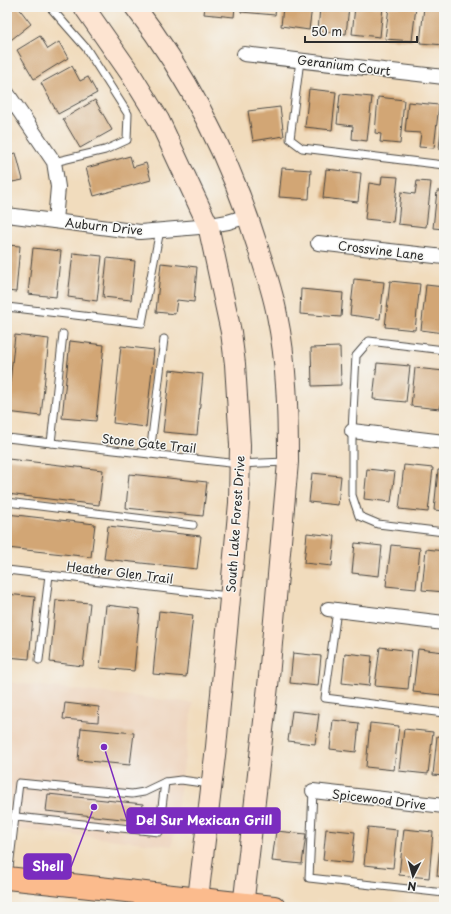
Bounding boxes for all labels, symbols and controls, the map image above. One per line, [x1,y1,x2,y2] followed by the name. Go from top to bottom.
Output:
[305,18,417,44] scale bar
[311,22,342,40] text: 50 m
[296,50,392,80] street label: Geranium Court
[64,213,144,239] street label: Auburn Drive
[337,236,425,264] street label: Crossvine Lane
[101,429,197,457] street label: Stone Gate Trail
[221,455,249,593] street label: South Lake Forest Drive
[66,557,174,587] street label: Heather Glen Trail
[331,784,427,814] street label: Spicewood Drive
[127,808,280,833] callout: Del Sur Mexican Grill
[136,810,272,829] text: Del Sur Mexican Grill
[24,854,71,879] callout: Shell
[32,856,64,875] text: Shell
[393,856,433,896] north arrow
[406,878,417,895] text: N

